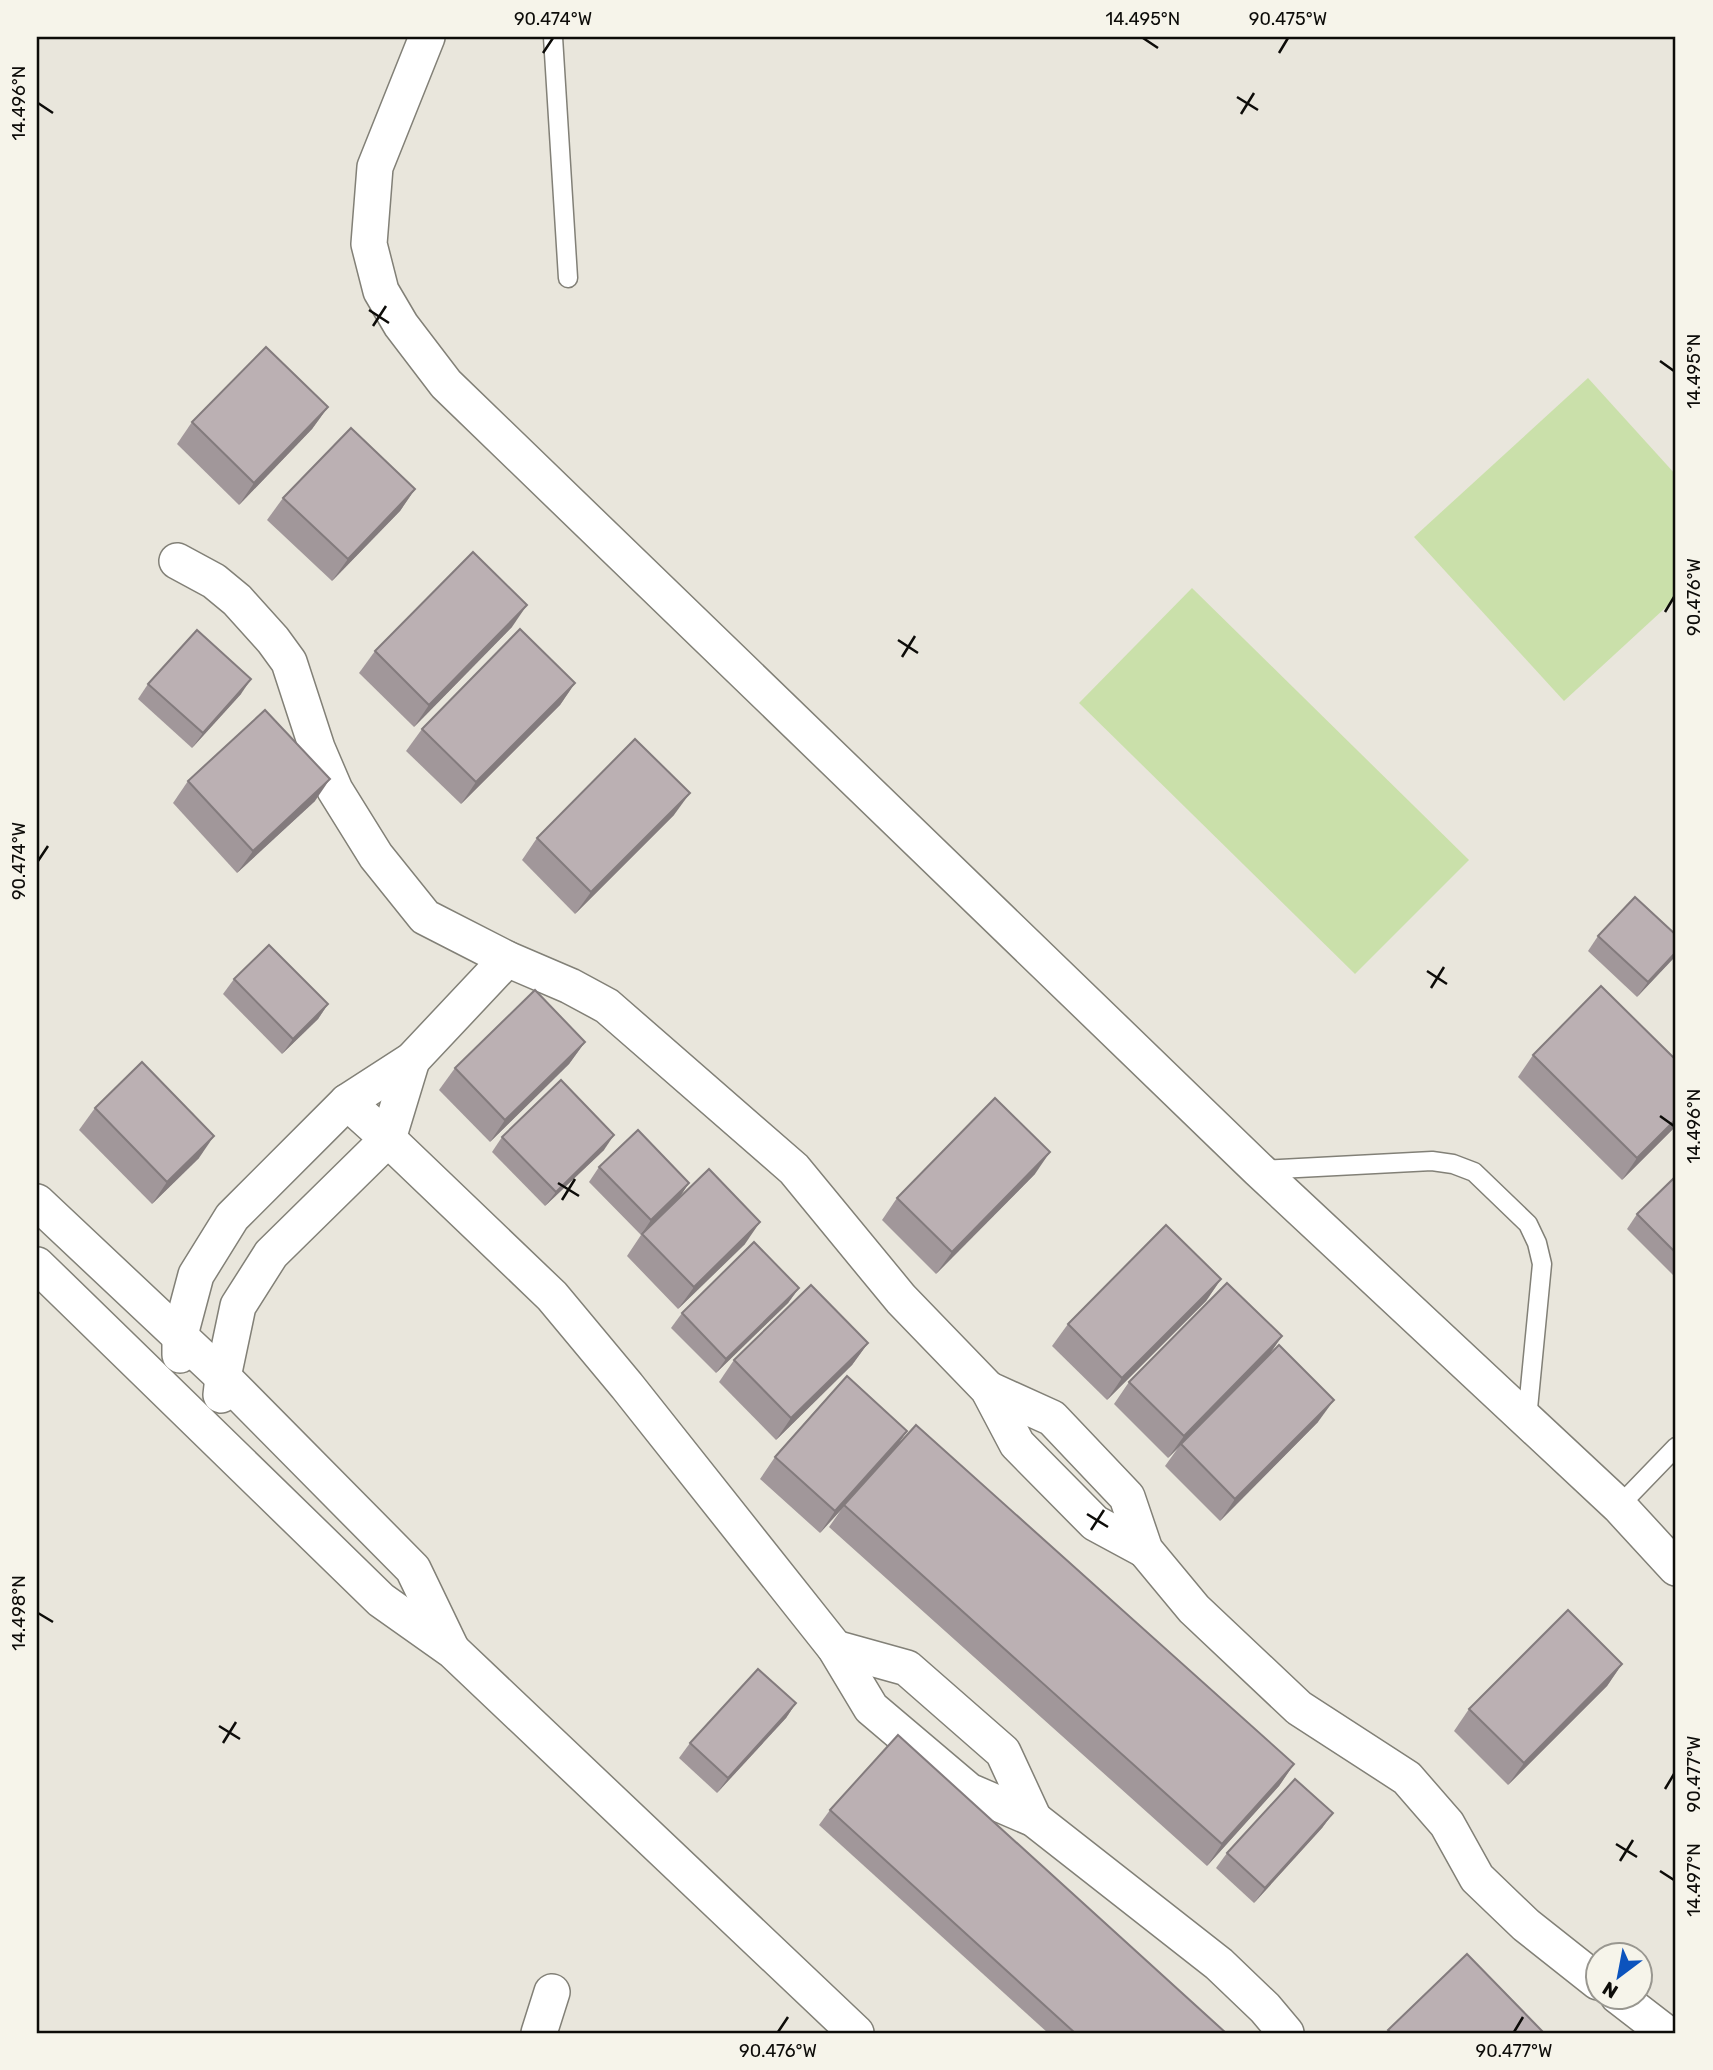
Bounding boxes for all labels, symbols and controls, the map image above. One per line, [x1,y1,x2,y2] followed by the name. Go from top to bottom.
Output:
[514,8,592,30] text: 90.474°W
[1106,8,1180,30] text: 14.495°N
[1249,8,1327,30] text: 90.475°W
[8,66,30,140] text: 14.496°N
[1683,334,1705,408] text: 14.495°N
[1683,558,1705,636] text: 90.476°W
[8,822,30,900] text: 90.474°W
[1683,1089,1705,1163] text: 14.496°N
[8,1575,30,1651] text: 14.498°N
[1683,1736,1705,1812] text: 90.477°W
[1683,1843,1705,1917] text: 14.497°N
[1584,1940,1654,2010] north arrow
[1598,1977,1622,2003] text: N
[739,2040,817,2062] text: 90.476°W
[1476,2040,1552,2062] text: 90.477°W

